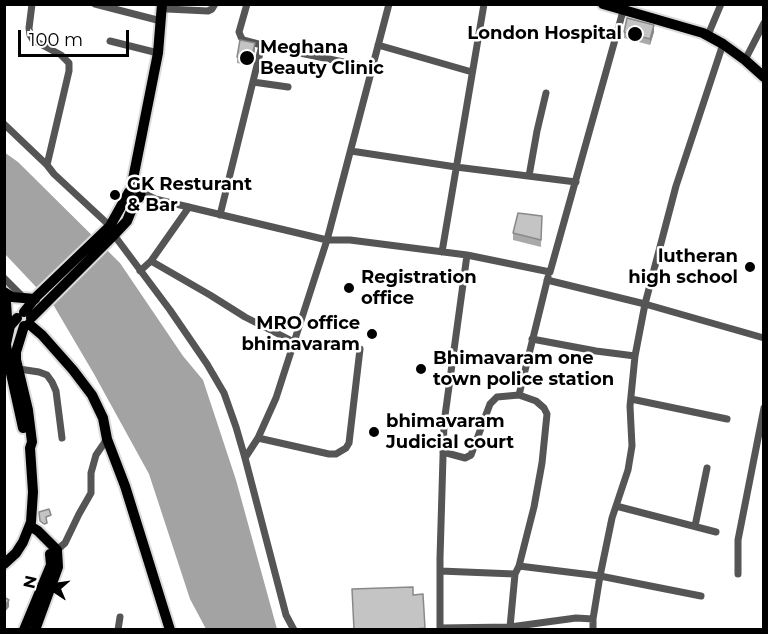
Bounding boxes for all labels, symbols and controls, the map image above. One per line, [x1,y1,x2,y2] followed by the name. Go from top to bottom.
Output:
[21,18,132,56] scale bar
[467,23,622,45] place label: London Hospital
[626,25,644,43] marker: London Hospital
[29,29,83,51] text: 100 m
[260,37,384,80] place label: Meghana Beauty Clinic
[238,49,256,67] marker: Meghana Beauty Clinic
[127,174,252,216] place label: GK Resturant & Bar
[108,188,122,202] marker: GK Resturant & Bar
[628,246,738,288] place label: lutheran high school
[743,260,757,274] marker: lutheran high school
[361,267,477,310] place label: Registration office
[342,281,356,295] marker: Registration office
[241,313,360,356] place label: MRO office bhimavaram
[365,327,379,341] marker: MRO office bhimavaram
[433,348,614,391] place label: Bhimavaram one town police station
[414,362,428,376] marker: Bhimavaram one town police station
[386,411,514,454] place label: bhimavaram Judicial court
[367,425,381,439] marker: bhimavaram Judicial court
[18,556,78,616] north arrow
[19,573,41,590] text: N

